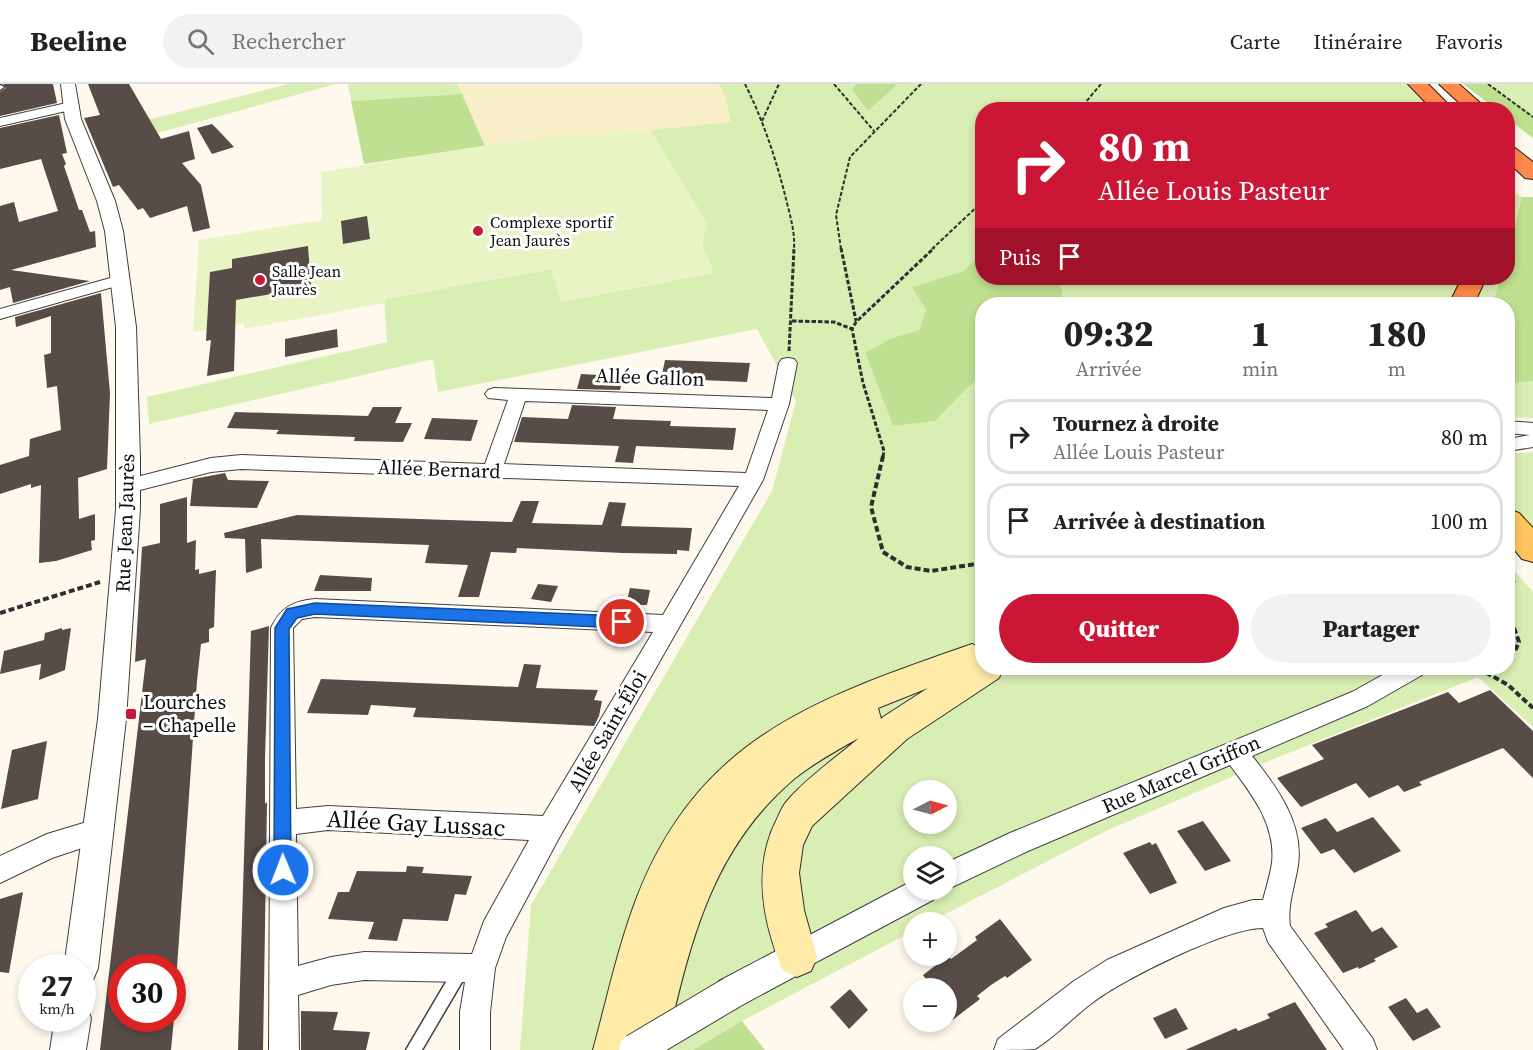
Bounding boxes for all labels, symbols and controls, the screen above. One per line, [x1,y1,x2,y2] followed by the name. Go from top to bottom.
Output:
[163,14,583,68] search box
[30,22,127,60] text: Beeline
[184,25,217,58] icon: search
[232,26,345,56] text: Rechercher
[1230,27,1280,56] text: Carte
[1313,27,1402,56] text: Itinéraire
[1435,27,1503,56] text: Favoris
[1098,117,1191,175] text: 80 m
[999,126,1077,204] icon: right
[1098,172,1329,209] text: Allée Louis Pasteur
[489,211,614,251] place label: Complexe sportif Jean Jaurès
[471,224,485,238] marker: Complexe sportif Jean Jaurès
[1053,240,1086,273] icon: arrive
[999,242,1041,272] text: Puis
[271,260,341,300] place label: Salle Jean Jaurès
[253,273,267,287] marker: Salle Jean Jaurès
[1064,309,1154,358] text: 09:32
[1250,309,1270,358] text: 1
[1367,309,1426,358] text: 180
[1076,355,1142,383] text: Arrivée
[1242,355,1278,383] text: min
[1388,355,1406,383] text: m
[595,361,705,393] street label: Allée Gallon
[1053,408,1219,438] text: Tournez à droite
[1002,420,1035,453] icon: right
[1441,422,1488,452] text: 80 m
[1053,438,1224,466] text: Allée Louis Pasteur
[109,453,141,593] street label: Rue Jean Jaurès
[377,453,502,485] street label: Allée Bernard
[1002,504,1035,537] icon: arrive
[1053,506,1265,536] text: Arrivée à destination
[1430,506,1488,536] text: 100 m
[999,594,1239,663] button: Quitter
[1251,594,1491,663] button: Partager
[596,596,647,647] pin
[605,605,638,638] icon: arrive
[561,665,653,797] street label: Allée Saint-Éloi
[143,688,236,739] place label: Lourches – Chapelle
[124,707,138,721] marker: Lourches – Chapelle
[1098,728,1264,820] street label: Rue Marcel Griffon
[903,780,957,834] north arrow
[903,780,957,1032] map controls
[326,802,506,844] street label: Allée Gay Lussac
[251,838,315,902] position arrow
[903,846,957,900] button: layers
[903,912,957,966] button: +
[108,954,186,1032] speed limit sign: 30
[41,965,73,1006] text: 27
[903,978,957,1032] button: −
[39,998,75,1019] text: km/h

